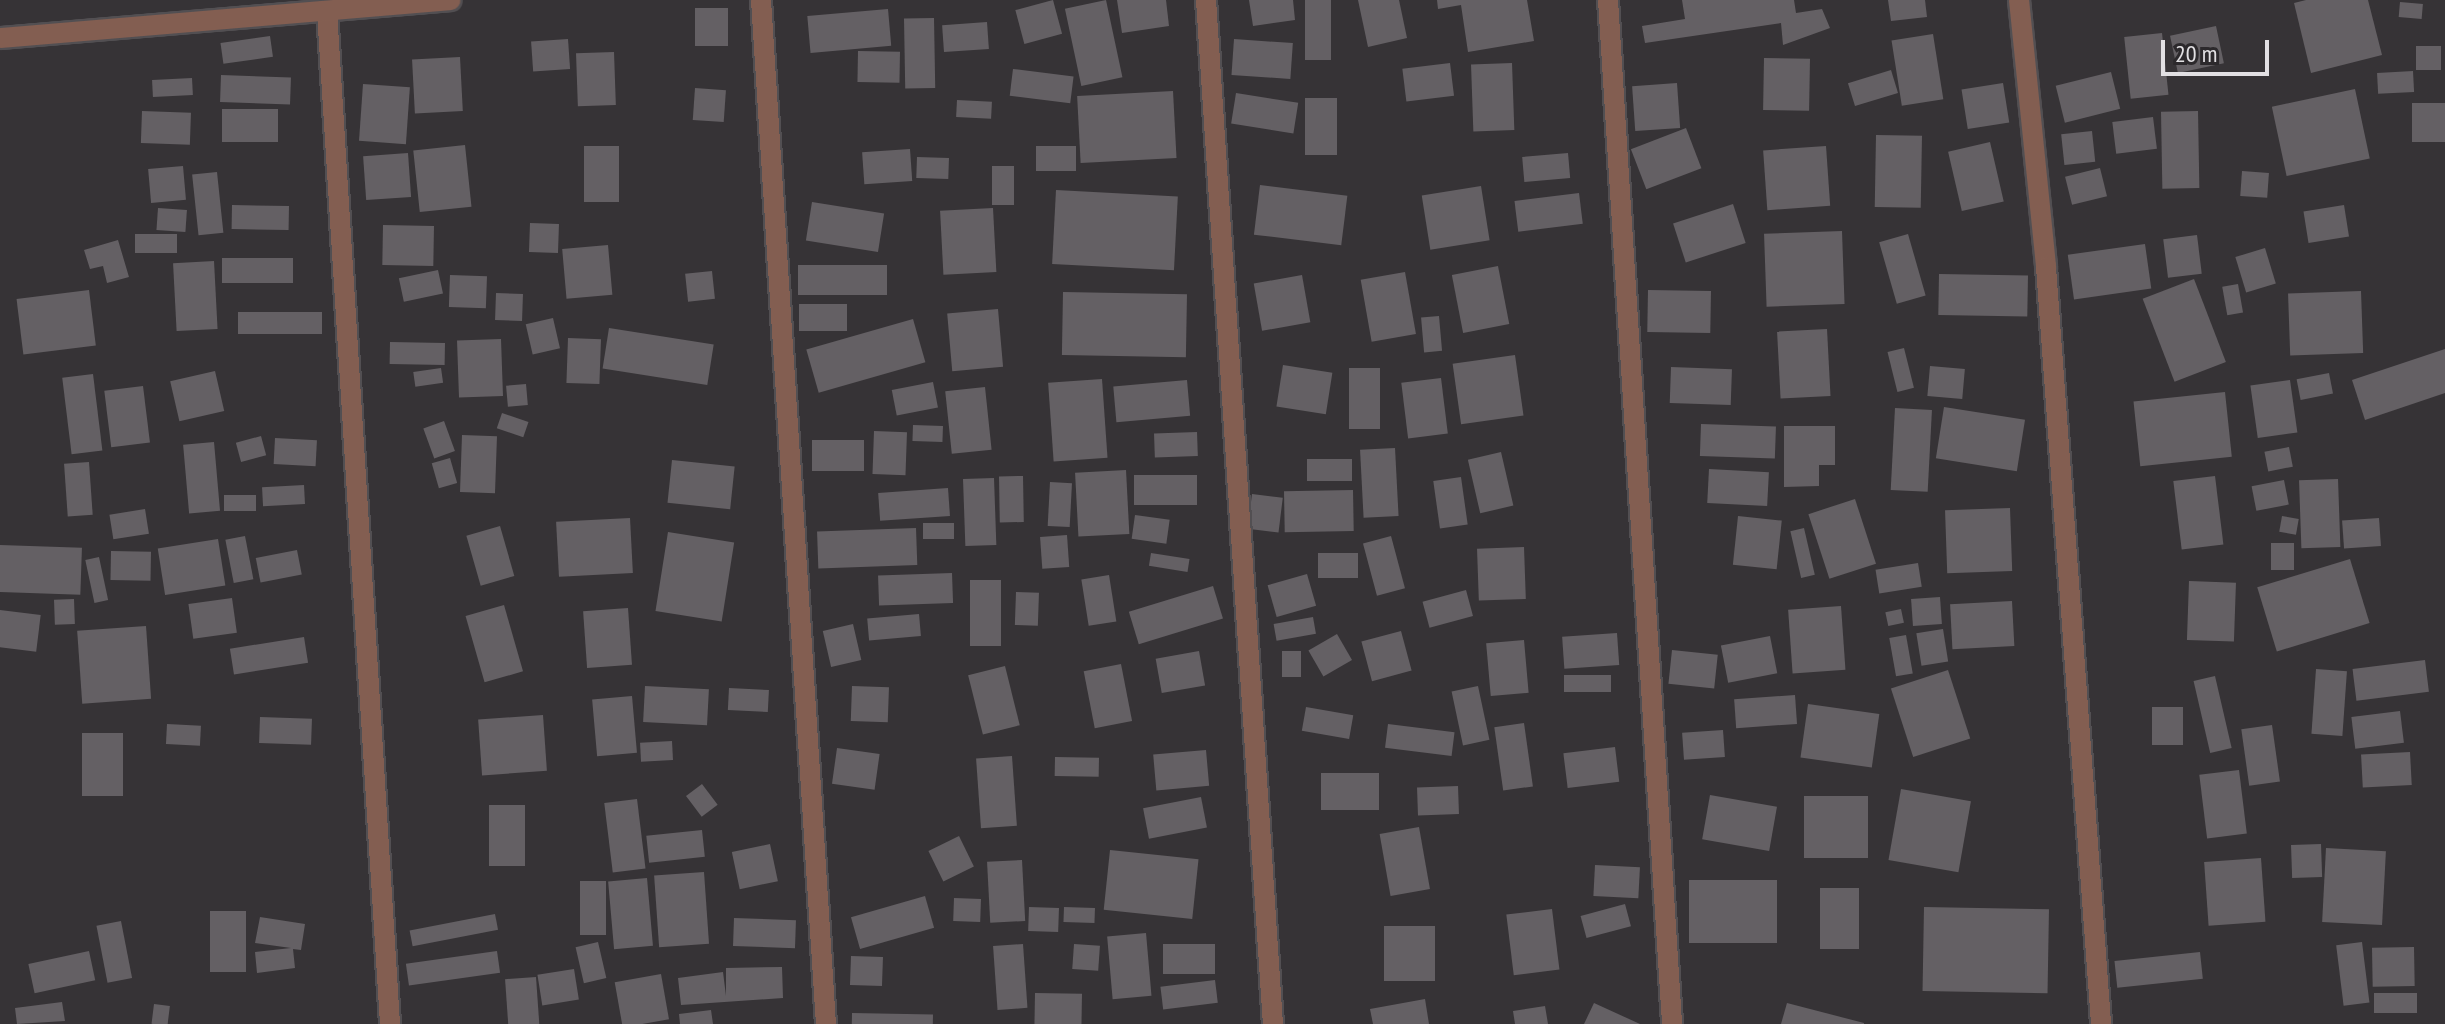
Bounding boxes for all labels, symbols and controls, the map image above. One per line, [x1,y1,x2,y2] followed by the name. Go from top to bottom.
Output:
[2165,24,2273,74] scale bar
[2175,38,2217,69] text: 20 m

